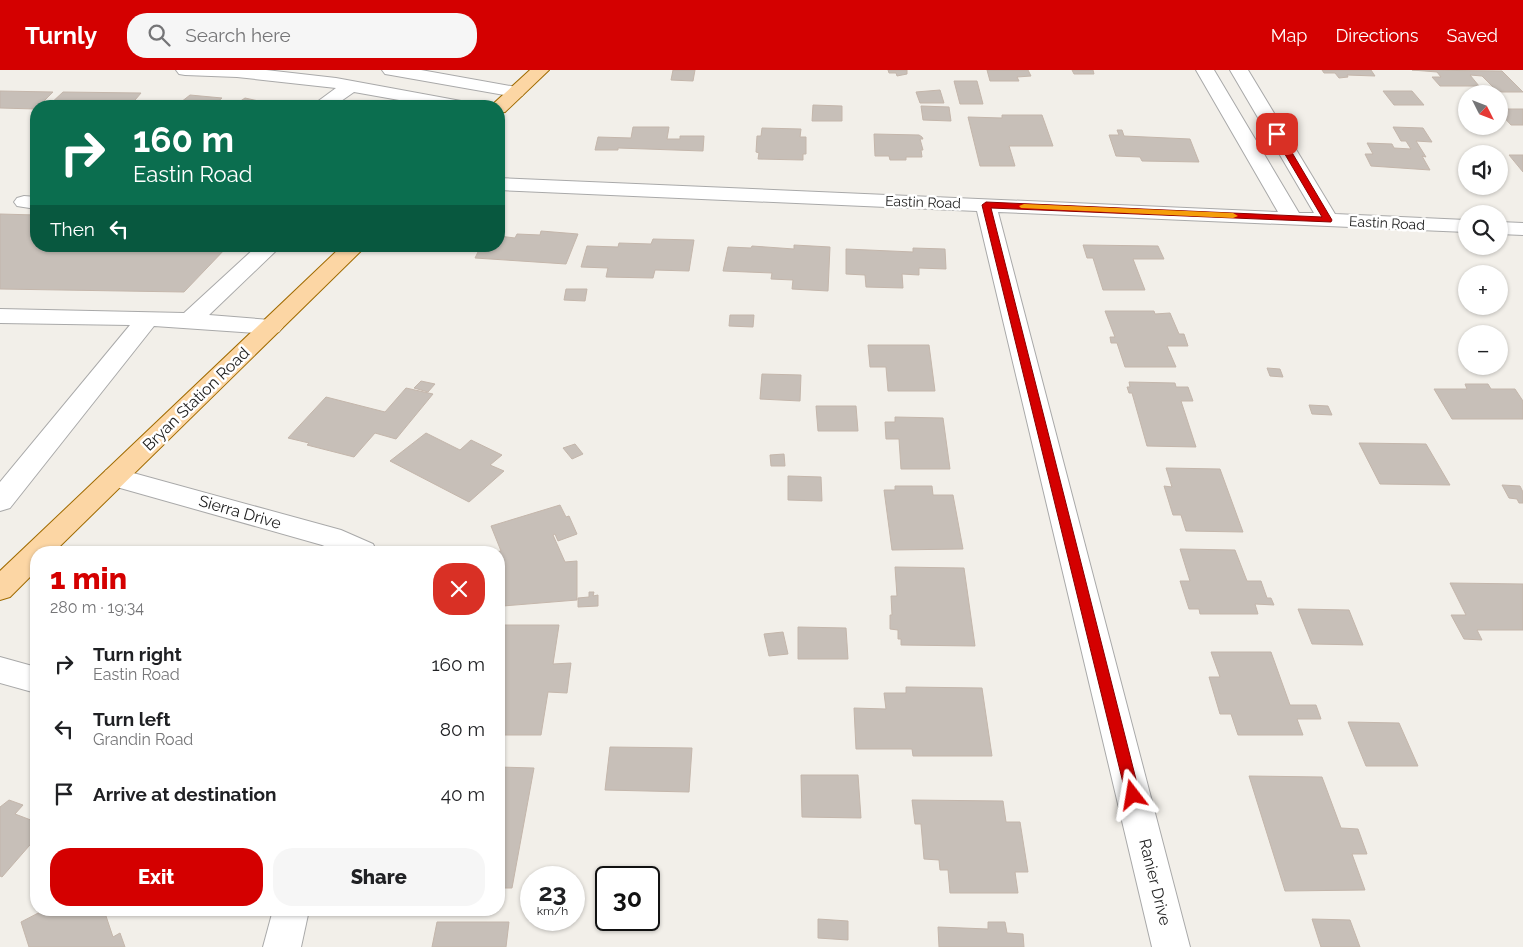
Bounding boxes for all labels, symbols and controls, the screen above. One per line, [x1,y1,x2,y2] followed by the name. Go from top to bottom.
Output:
[127,13,477,58] search box
[25,21,97,50] text: Turnly
[145,21,173,49] icon: search
[185,24,291,46] text: Search here
[1271,25,1307,46] text: Map
[1335,25,1419,46] text: Directions
[1447,25,1498,46] text: Saved
[1458,85,1508,135] north arrow
[1458,85,1508,375] map controls
[1256,113,1298,155] pin
[133,119,234,160] text: 160 m
[50,120,115,185] icon: right
[1263,120,1291,148] icon: arrive
[1458,145,1508,195] button: sound
[133,161,252,187] text: Eastin Road
[885,193,961,211] street label: Eastin Road
[1458,205,1508,255] button: search
[1349,213,1425,233] street label: Eastin Road
[105,215,133,243] icon: left
[50,218,95,240] text: Then
[1458,265,1508,315] button: +
[1458,325,1508,375] button: −
[139,343,253,455] street label: Bryan Station Road
[197,491,283,533] street label: Sierra Drive
[50,561,127,596] text: 1 min
[433,563,485,615] button: close
[50,598,144,617] text: 280 m · 19:34
[93,643,182,665] text: Turn right
[50,650,78,678] icon: right
[431,653,485,675] text: 160 m
[93,665,180,684] text: Eastin Road
[93,708,170,730] text: Turn left
[50,715,78,743] icon: left
[440,718,485,740] text: 80 m
[93,730,193,749] text: Grandin Road
[1106,768,1158,820] position arrow
[50,780,78,808] icon: arrive
[93,783,277,805] text: Arrive at destination
[441,783,485,805] text: 40 m
[1135,837,1175,927] street label: Ranier Drive
[50,848,263,906] button: Exit
[273,848,485,906] button: Share
[595,866,660,931] speed limit sign: 30
[538,877,567,907] text: 23
[537,904,568,918] text: km/h

